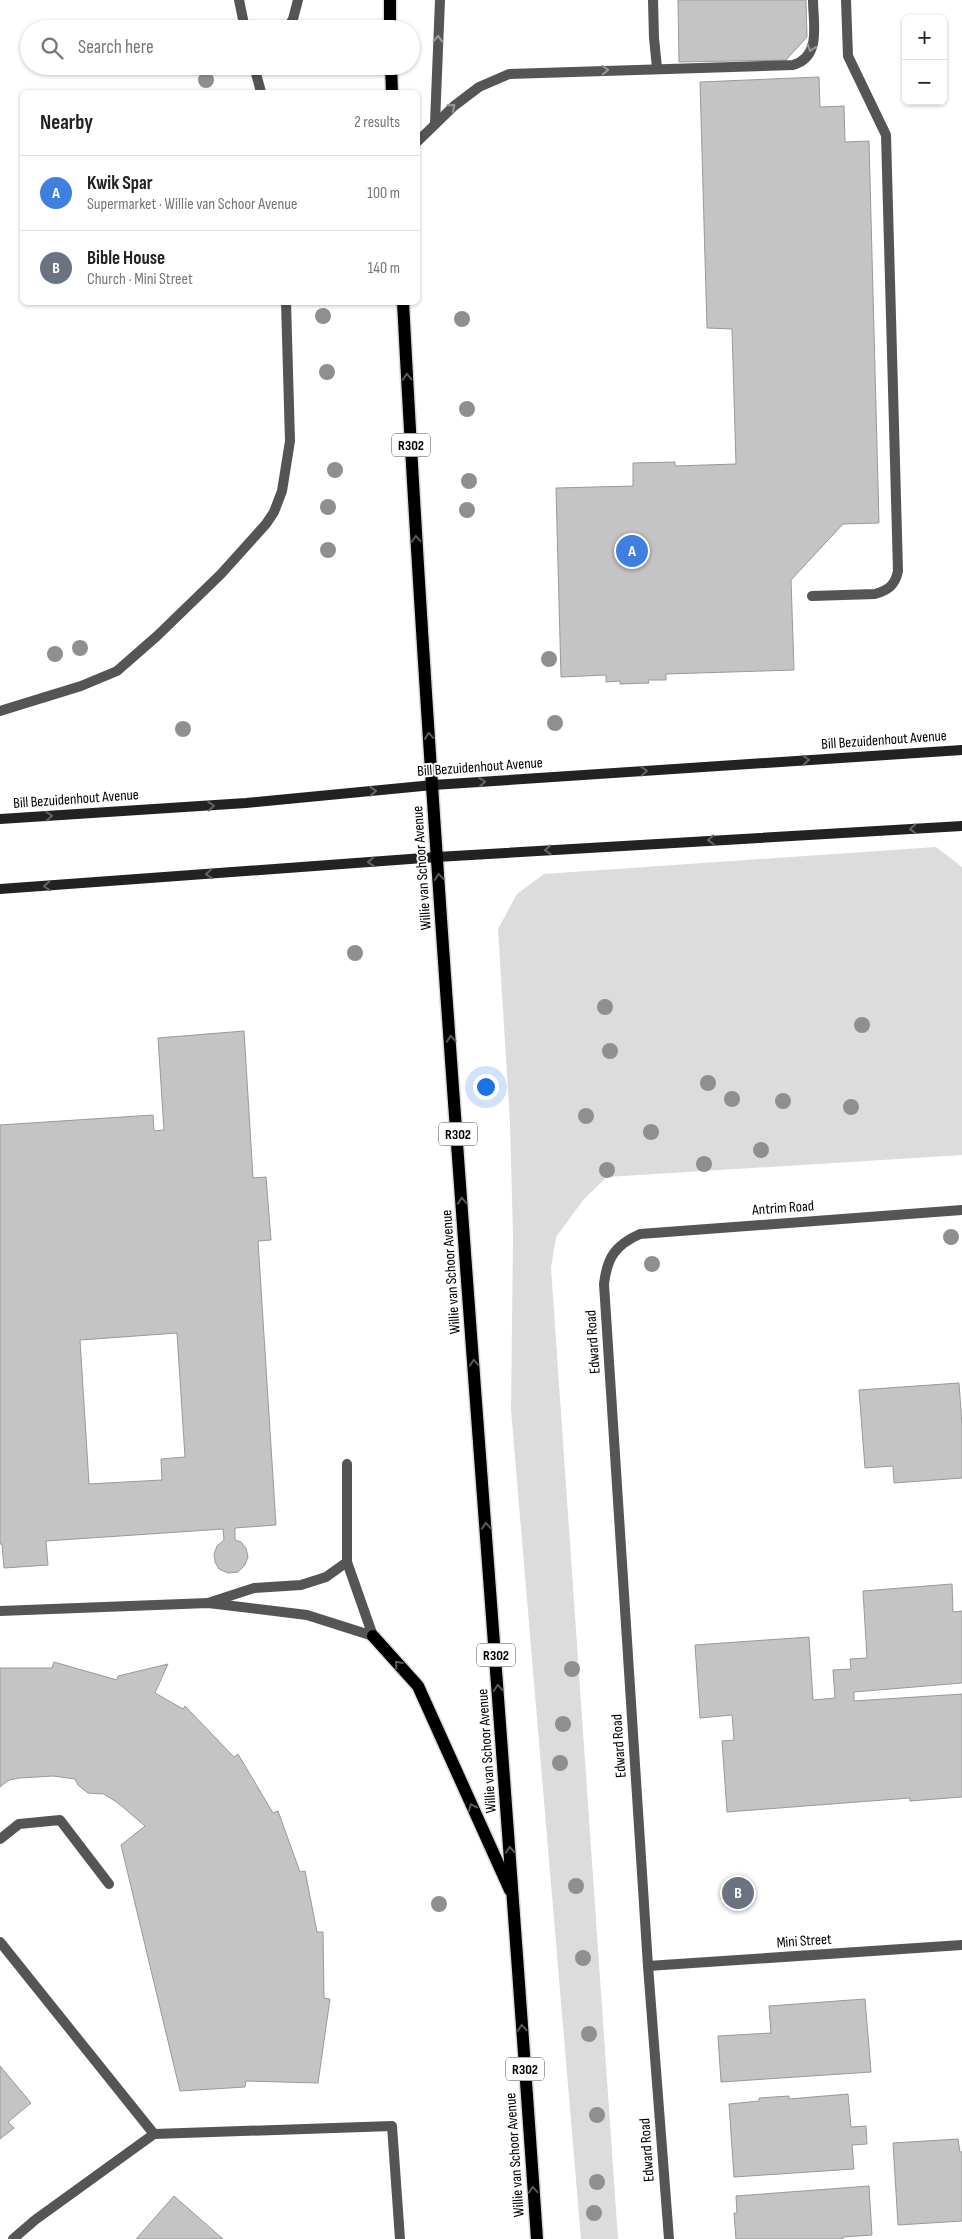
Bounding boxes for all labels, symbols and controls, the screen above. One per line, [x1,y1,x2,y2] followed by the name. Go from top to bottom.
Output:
[902,15,947,105] map controls
[902,15,947,60] button: +
[20,20,420,75] search box
[38,34,66,62] icon: search
[433,35,444,43] one-way arrow
[78,36,154,59] text: Search here
[807,43,817,52] one-way arrow
[902,60,947,105] button: −
[601,65,609,76] one-way arrow
[447,104,456,113] one-way arrow
[40,110,93,135] text: Nearby
[354,113,400,132] text: 2 results
[87,172,153,195] text: Kwik Spar
[52,184,60,203] text: A
[367,184,400,203] text: 100 m
[87,195,297,214] text: Supermarket · Willie van Schoor Avenue
[87,247,165,270] text: Bible House
[52,259,60,278] text: B
[368,259,400,278] text: 140 m
[87,270,193,289] text: Church · Mini Street
[402,373,413,381] one-way arrow
[392,434,430,456] road number: R302
[616,532,648,570] pin: A
[410,535,421,543] one-way arrow
[821,726,947,754] street label: Bill Bezuidenhout Avenue
[424,732,435,740] one-way arrow
[417,753,543,781] street label: Bill Bezuidenhout Avenue
[802,754,810,765] one-way arrow
[640,765,648,776] one-way arrow
[478,776,486,787] one-way arrow
[13,785,139,813] street label: Bill Bezuidenhout Avenue
[369,785,377,796] one-way arrow
[207,800,215,811] one-way arrow
[408,805,436,931] street label: Willie van Schoor Avenue
[45,811,53,822] one-way arrow
[909,823,917,834] one-way arrow
[706,834,714,845] one-way arrow
[544,844,552,855] one-way arrow
[367,857,375,868] one-way arrow
[205,869,213,880] one-way arrow
[433,873,444,881] one-way arrow
[42,881,50,892] one-way arrow
[445,1035,456,1043] one-way arrow
[473,1074,499,1100] your location
[439,1122,477,1146] road number: R302
[750,1196,815,1220] street label: Antrim Road
[457,1197,468,1205] one-way arrow
[437,1209,465,1335] street label: Willie van Schoor Avenue
[581,1309,605,1375] street label: Edward Road
[469,1359,480,1367] one-way arrow
[481,1522,492,1530] one-way arrow
[477,1644,515,1666] road number: R302
[395,1660,404,1669] one-way arrow
[493,1684,504,1692] one-way arrow
[473,1688,501,1814] street label: Willie van Schoor Avenue
[607,1713,631,1779] street label: Edward Road
[468,1803,479,1812] one-way arrow
[505,1846,516,1854] one-way arrow
[722,1874,754,1912] pin: B
[776,1930,832,1952] street label: Mini Street
[517,2024,528,2032] one-way arrow
[506,2058,544,2080] road number: R302
[501,2092,529,2218] street label: Willie van Schoor Avenue
[635,2117,659,2183] street label: Edward Road
[528,2186,539,2194] one-way arrow

